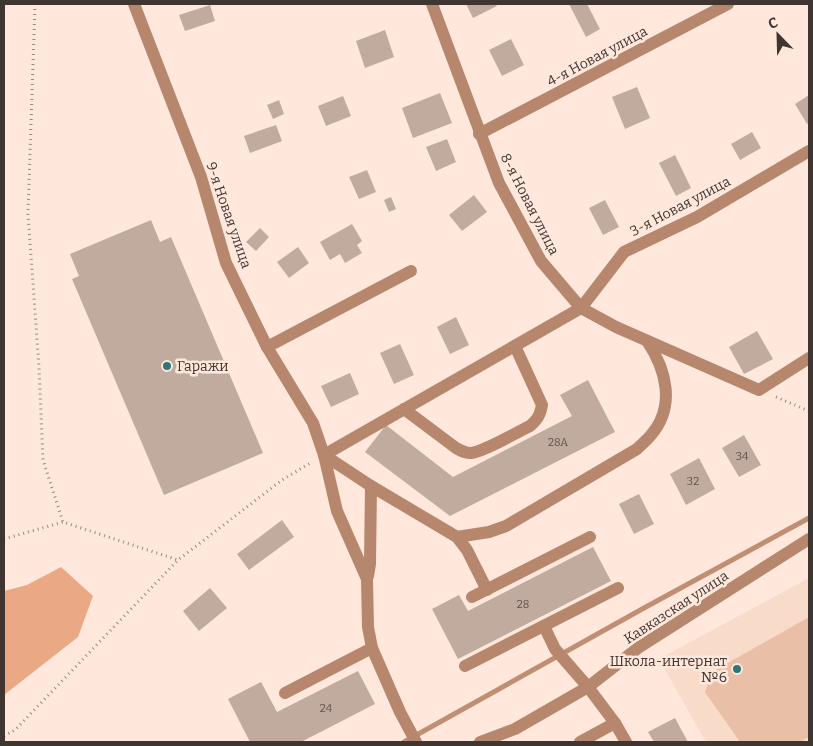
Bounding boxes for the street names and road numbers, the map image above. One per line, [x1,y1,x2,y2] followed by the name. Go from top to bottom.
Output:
[544,23,651,90] street label: 4-я Новая улица
[497,151,563,258] street label: 8-я Новая улица
[202,160,255,271] street label: 9-я Новая улица
[627,173,734,240] street label: 3-я Новая улица
[621,567,732,648] street label: Кавказская улица

